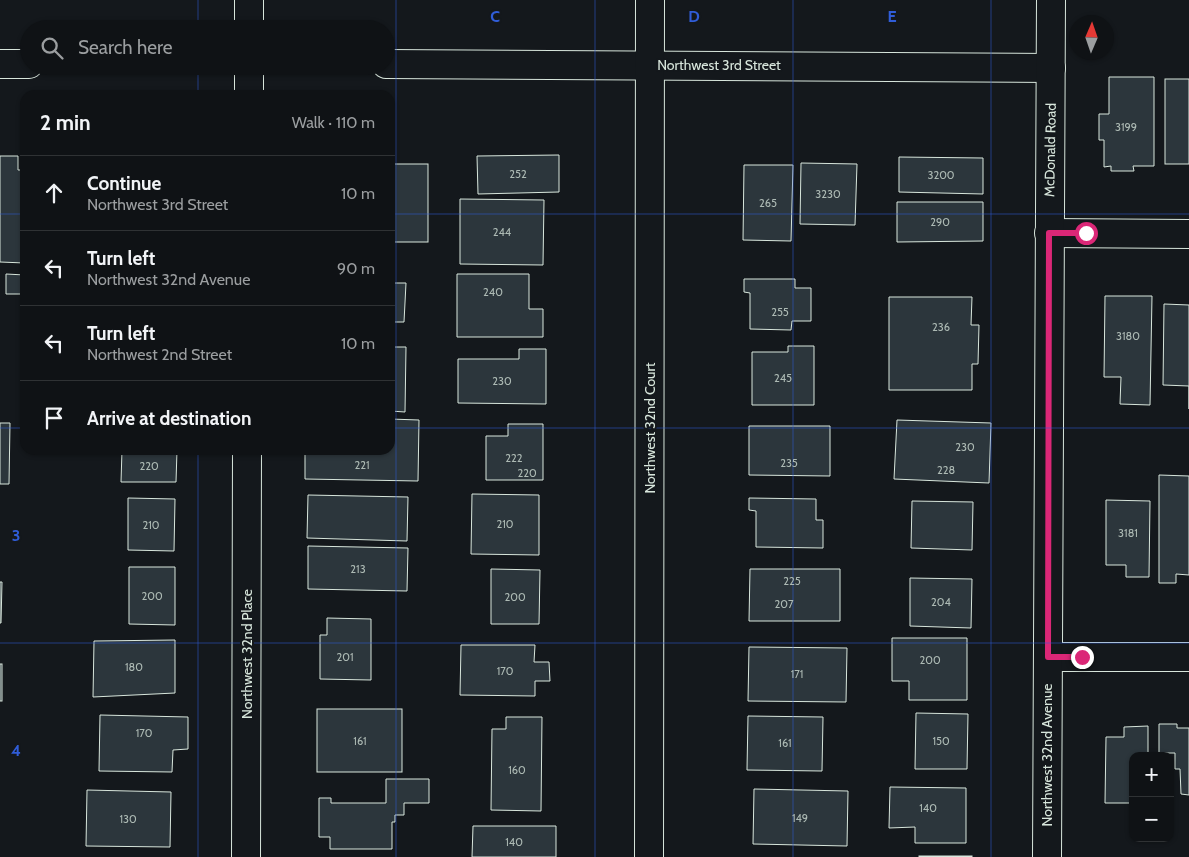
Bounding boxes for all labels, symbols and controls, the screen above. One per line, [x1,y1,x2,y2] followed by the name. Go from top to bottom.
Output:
[490,7,500,26] text: C
[688,7,700,26] text: D
[887,7,897,26] text: E
[1069,15,1114,60] north arrow
[20,20,395,75] search box
[38,34,66,62] icon: search
[78,36,172,59] text: Search here
[657,56,781,74] street label: Northwest 3rd Street
[1040,103,1060,197] street label: McDonald Road
[40,110,91,135] text: 2 min
[292,113,375,132] text: Walk · 110 m
[1115,120,1137,134] house number: 3199
[509,167,527,181] house number: 252
[927,168,955,182] house number: 3200
[87,172,161,195] text: Continue
[40,179,68,207] icon: ahead
[341,184,375,203] text: 10 m
[815,187,841,201] house number: 3230
[87,195,228,214] text: Northwest 3rd Street
[759,196,777,210] house number: 265
[930,215,950,229] house number: 290
[1075,222,1098,245] route start
[493,225,512,239] house number: 244
[87,247,155,270] text: Turn left
[40,254,68,282] icon: left
[337,259,375,278] text: 90 m
[87,270,250,289] text: Northwest 32nd Avenue
[483,285,503,299] house number: 240
[771,305,789,319] house number: 255
[932,320,950,334] house number: 236
[87,322,155,345] text: Turn left
[40,329,68,357] icon: left
[1116,329,1140,343] house number: 3180
[341,334,375,353] text: 10 m
[87,345,232,364] text: Northwest 2nd Street
[641,362,659,494] street label: Northwest 32nd Court
[774,371,792,385] house number: 245
[492,374,512,388] house number: 230
[40,404,68,432] icon: arrive
[87,407,251,430] text: Arrive at destination
[955,440,975,454] house number: 230
[505,451,523,465] house number: 222
[780,456,798,470] house number: 235
[354,458,370,472] house number: 221
[139,459,159,473] house number: 220
[937,463,955,477] house number: 228
[517,466,537,480] house number: 220
[496,517,514,531] house number: 210
[142,518,160,532] house number: 210
[12,526,20,545] text: 3
[1118,526,1138,540] house number: 3181
[350,562,366,576] house number: 213
[783,574,801,588] house number: 225
[141,589,163,603] house number: 200
[238,589,256,719] street label: Northwest 32nd Place
[504,590,526,604] house number: 200
[931,595,952,609] house number: 204
[775,597,794,611] house number: 207
[1071,646,1094,669] route end
[336,650,354,664] house number: 201
[919,653,941,667] house number: 200
[125,660,143,674] house number: 180
[497,664,514,678] house number: 170
[791,667,803,681] house number: 171
[1038,684,1056,826] street label: Northwest 32nd Avenue
[136,726,153,740] house number: 170
[353,734,367,748] house number: 161
[932,734,950,748] house number: 150
[778,736,792,750] house number: 161
[11,741,21,760] text: 4
[1129,752,1174,842] map controls
[1129,752,1174,797] button: +
[508,763,526,777] house number: 160
[1129,797,1174,842] button: −
[919,801,937,815] house number: 140
[792,811,808,825] house number: 149
[119,812,137,826] house number: 130
[505,835,523,849] house number: 140

